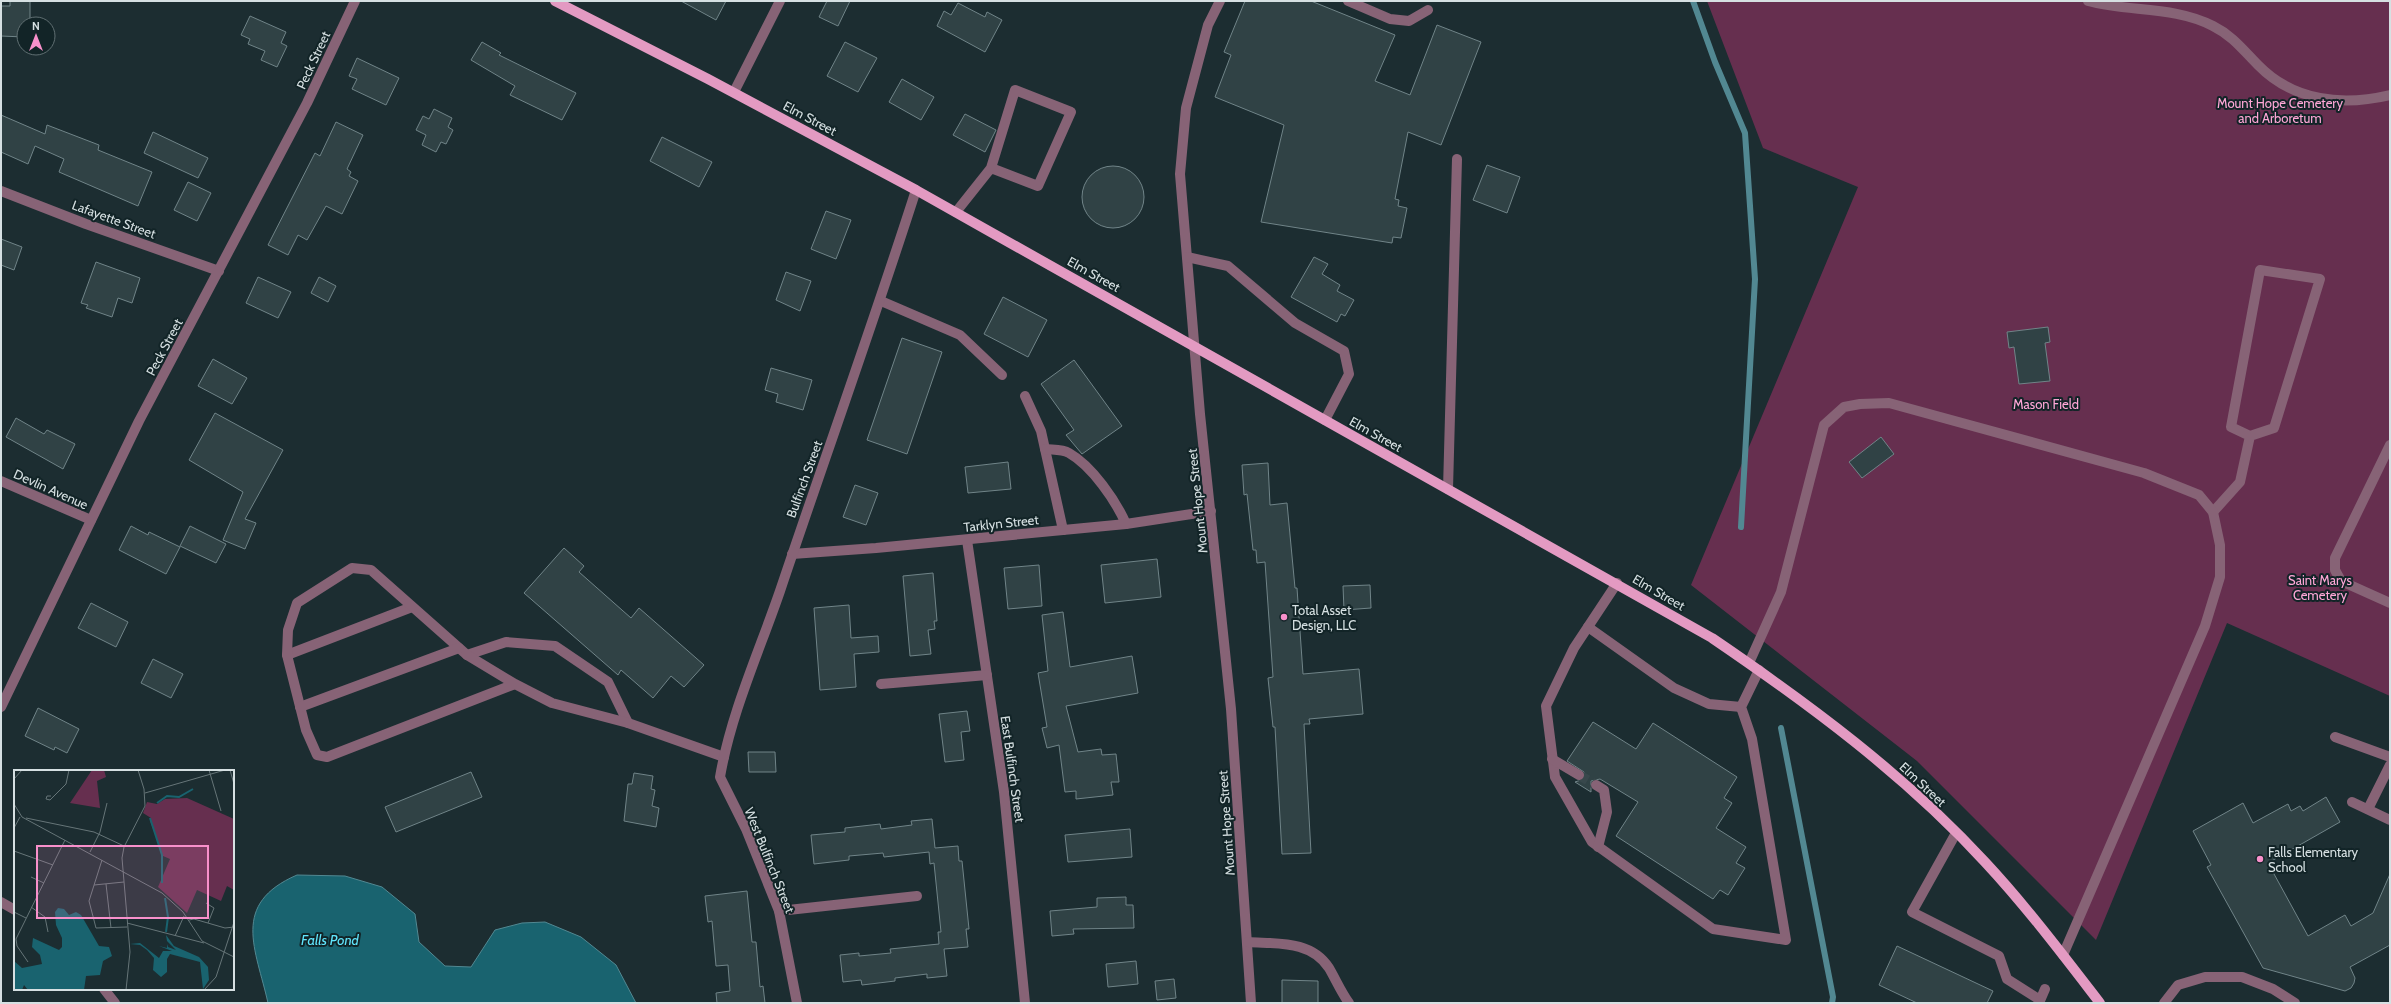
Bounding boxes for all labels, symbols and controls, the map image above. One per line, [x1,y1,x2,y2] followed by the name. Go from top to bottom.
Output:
[16,16,56,56] north arrow
[32,19,40,33] text: N
[293,28,334,91] street label: Peck Street
[2217,95,2343,126] park label: Mount Hope Cemetery and Arboretum
[781,97,840,139] street label: Elm Street
[70,196,159,242] street label: Lafayette Street
[1065,253,1124,295] street label: Elm Street
[142,315,186,378] street label: Peck Street
[2013,396,2079,412] park label: Mason Field
[1347,413,1406,455] street label: Elm Street
[783,438,826,520] street label: Bulfinch Street
[1183,447,1210,554] street label: Mount Hope Street
[11,465,91,513] street label: Devlin Avenue
[963,511,1040,535] street label: Tarklyn Street
[1630,571,1689,614] street label: Elm Street
[2288,572,2353,603] park label: Saint Marys Cemetery
[1292,602,1356,633] place label: Total Asset Design, LLC
[1279,612,1289,622] marker: Total Asset Design, LLC
[998,715,1028,824] street label: East Bulfinch Street
[1896,758,1950,810] street label: Elm Street
[1214,769,1238,876] street label: Mount Hope Street
[14,770,234,990] inset map
[742,805,799,916] street label: West Bulfinch Street
[2268,844,2359,875] place label: Falls Elementary School
[2255,854,2265,864] marker: Falls Elementary School
[301,931,360,949] water label: Falls Pond

